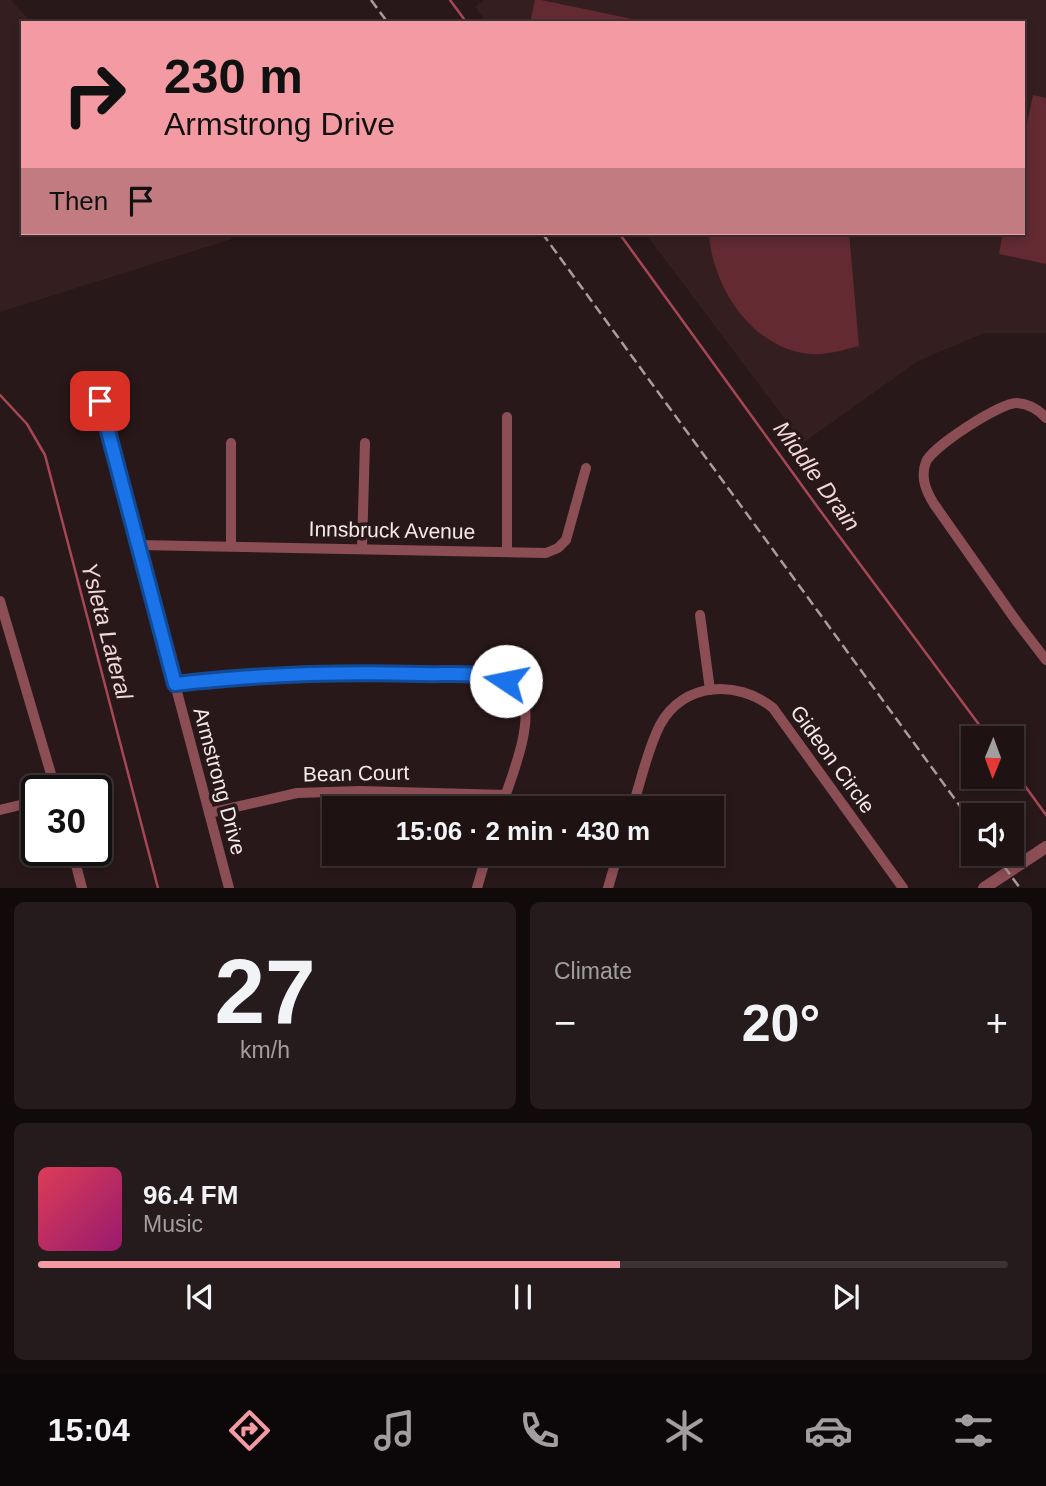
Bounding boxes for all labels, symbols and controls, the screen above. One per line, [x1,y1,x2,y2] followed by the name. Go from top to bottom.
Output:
[49,49,140,140] icon: right
[164,49,303,103] text: 230 m
[164,106,395,142] text: Armstrong Drive
[122,182,160,220] icon: arrive
[49,186,108,216] text: Then
[70,371,130,431] pin
[81,382,119,420] icon: arrive
[769,416,865,536] water label: Middle Drain
[309,517,475,543] street label: Innsbruck Avenue
[76,560,138,703] water label: Ysleta Lateral
[469,644,543,718] position arrow
[786,701,880,817] street label: Gideon Circle
[189,705,251,857] street label: Armstrong Drive
[961,726,1024,789] north arrow
[961,726,1024,866] map controls
[303,761,409,785] street label: Bean Court
[21,775,112,866] speed limit sign: 30
[961,803,1024,866] button: sound
[396,816,650,846] text: 15:06 · 2 min · 430 m
[214,941,316,1042] text: 27
[554,958,632,984] text: Climate
[742,994,820,1052] text: 20°
[554,1002,576,1044] text: −
[986,1002,1008,1044] text: +
[240,1037,290,1063] text: km/h
[143,1180,238,1210] text: 96.4 FM
[143,1211,203,1237] text: Music
[181,1278,219,1316] icon: previous
[504,1278,542,1316] icon: pause
[827,1278,865,1316] icon: next
[225,1406,274,1455] icon: directions
[370,1406,419,1455] icon: music
[515,1406,564,1455] icon: phone
[660,1406,709,1455] icon: climate
[804,1406,853,1455] icon: car
[949,1406,998,1455] icon: filters
[48,1412,130,1448] text: 15:04

